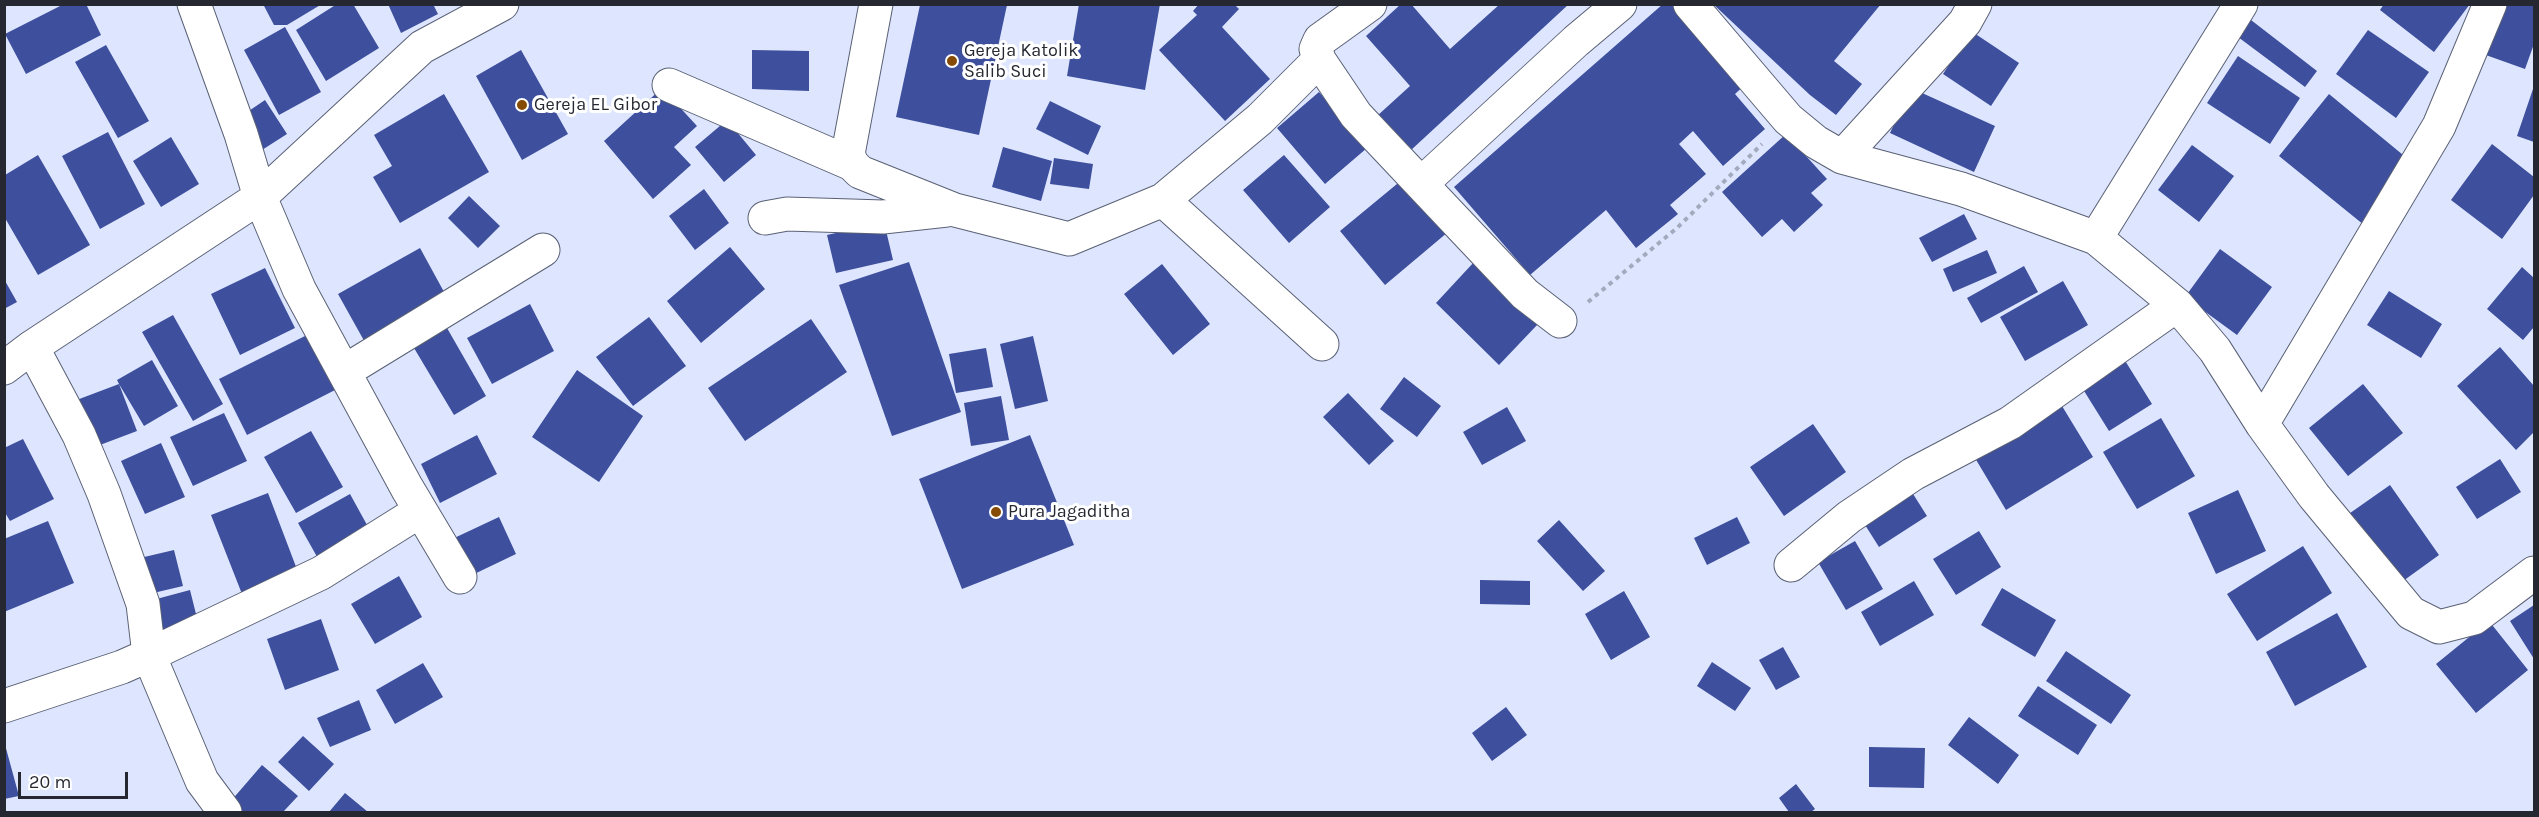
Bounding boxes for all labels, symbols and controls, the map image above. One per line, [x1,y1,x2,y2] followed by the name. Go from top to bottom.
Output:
[964,40,1078,82] place label: Gereja Katolik Salib Suci
[945,54,959,68] marker: Gereja Katolik Salib Suci
[534,94,657,116] place label: Gereja EL Gibor
[515,98,529,112] marker: Gereja EL Gibor
[1008,501,1130,523] place label: Pura Jagaditha
[989,505,1003,519] marker: Pura Jagaditha
[21,760,130,798] scale bar
[29,771,71,793] text: 20 m

